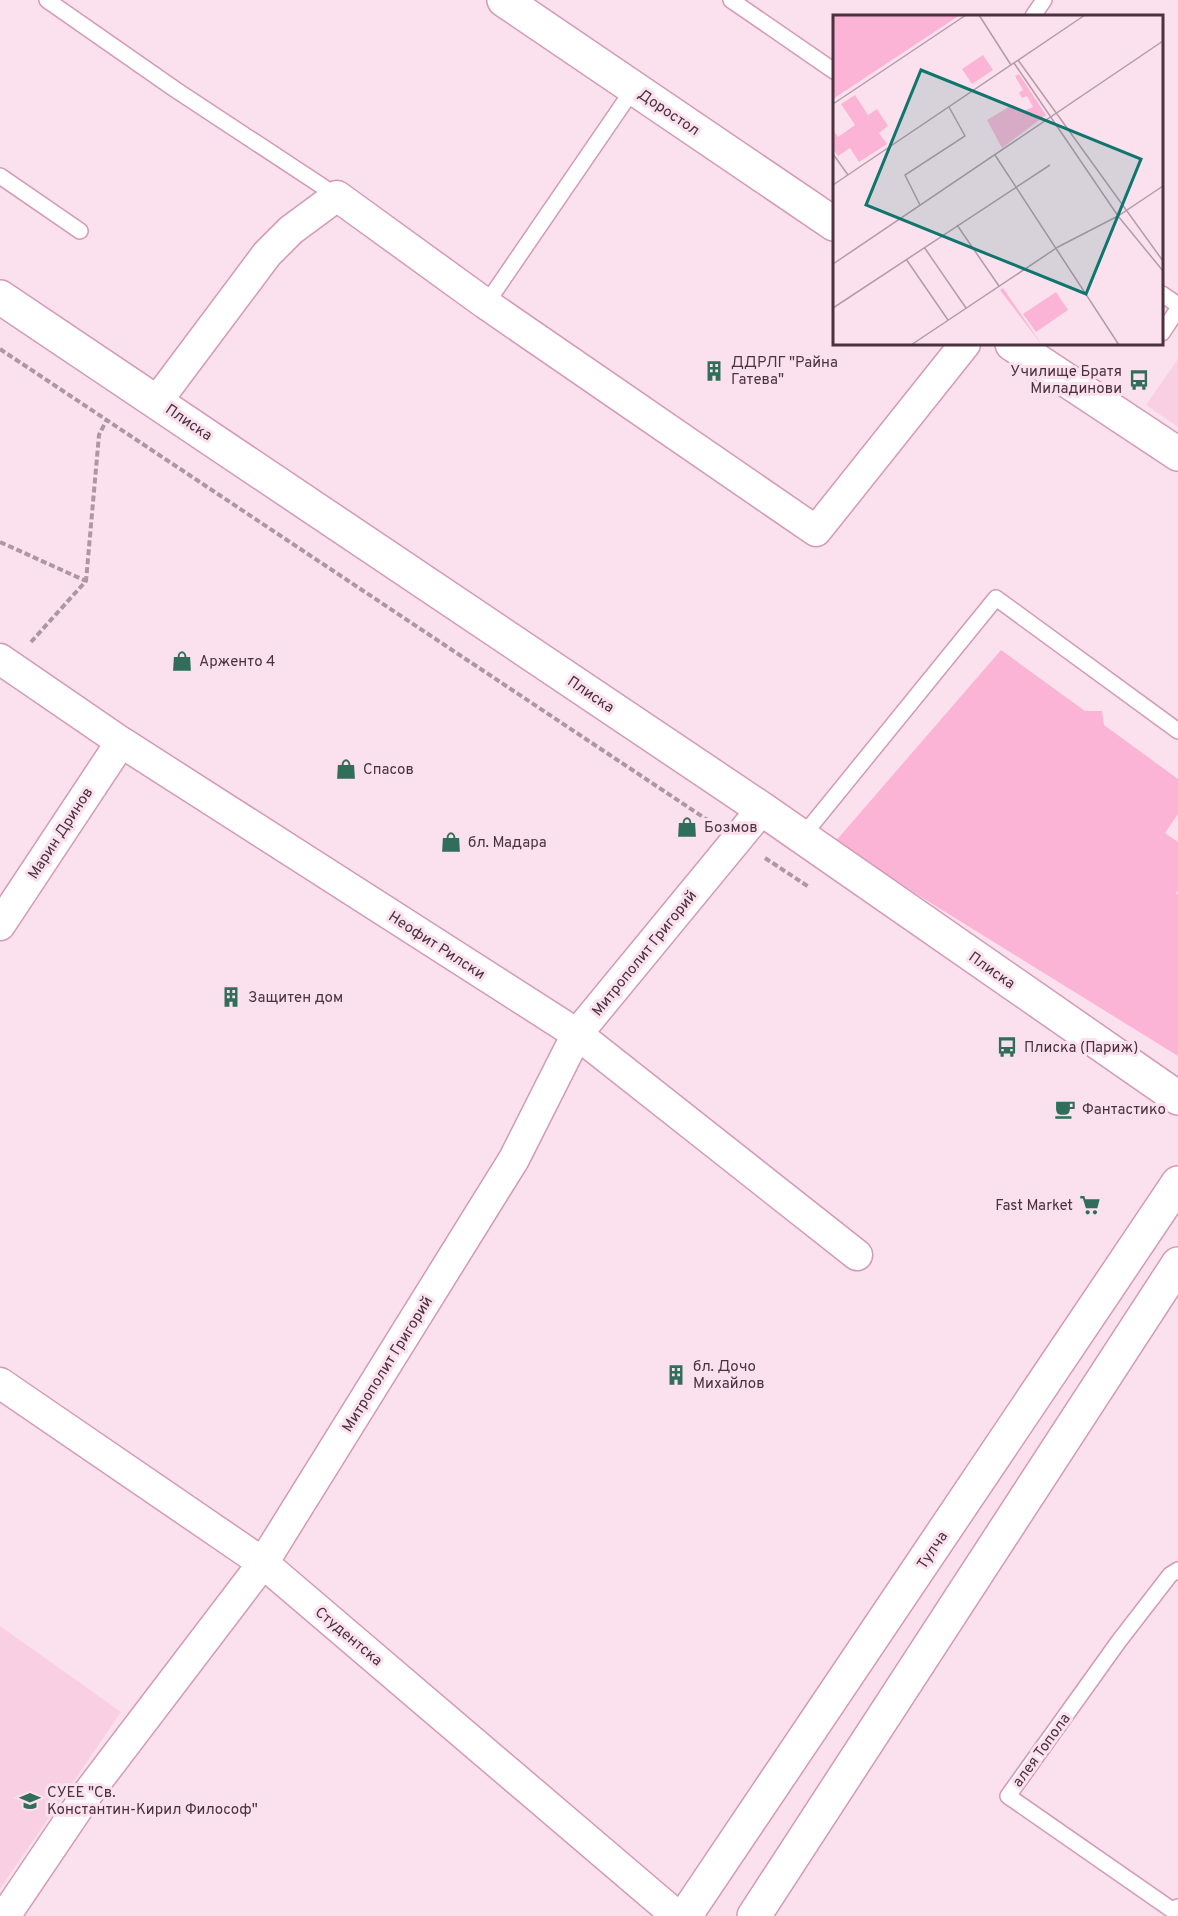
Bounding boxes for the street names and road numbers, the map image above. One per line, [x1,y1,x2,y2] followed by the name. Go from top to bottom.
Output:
[634,86,703,141] street label: Доростол
[161,401,215,446] street label: Плиска
[563,673,617,718] street label: Плиска
[25,784,98,883] street label: Марин Дринов
[589,887,702,1021] street label: Митрополит Григорий
[384,908,488,985] street label: Неофит Рилски
[964,948,1018,994] street label: Плиска
[339,1293,438,1436] street label: Митрополит Григорий
[914,1528,953,1573] street label: Тулча
[310,1603,386,1671] street label: Студентска
[1009,1710,1075,1792] street label: алея Топола

